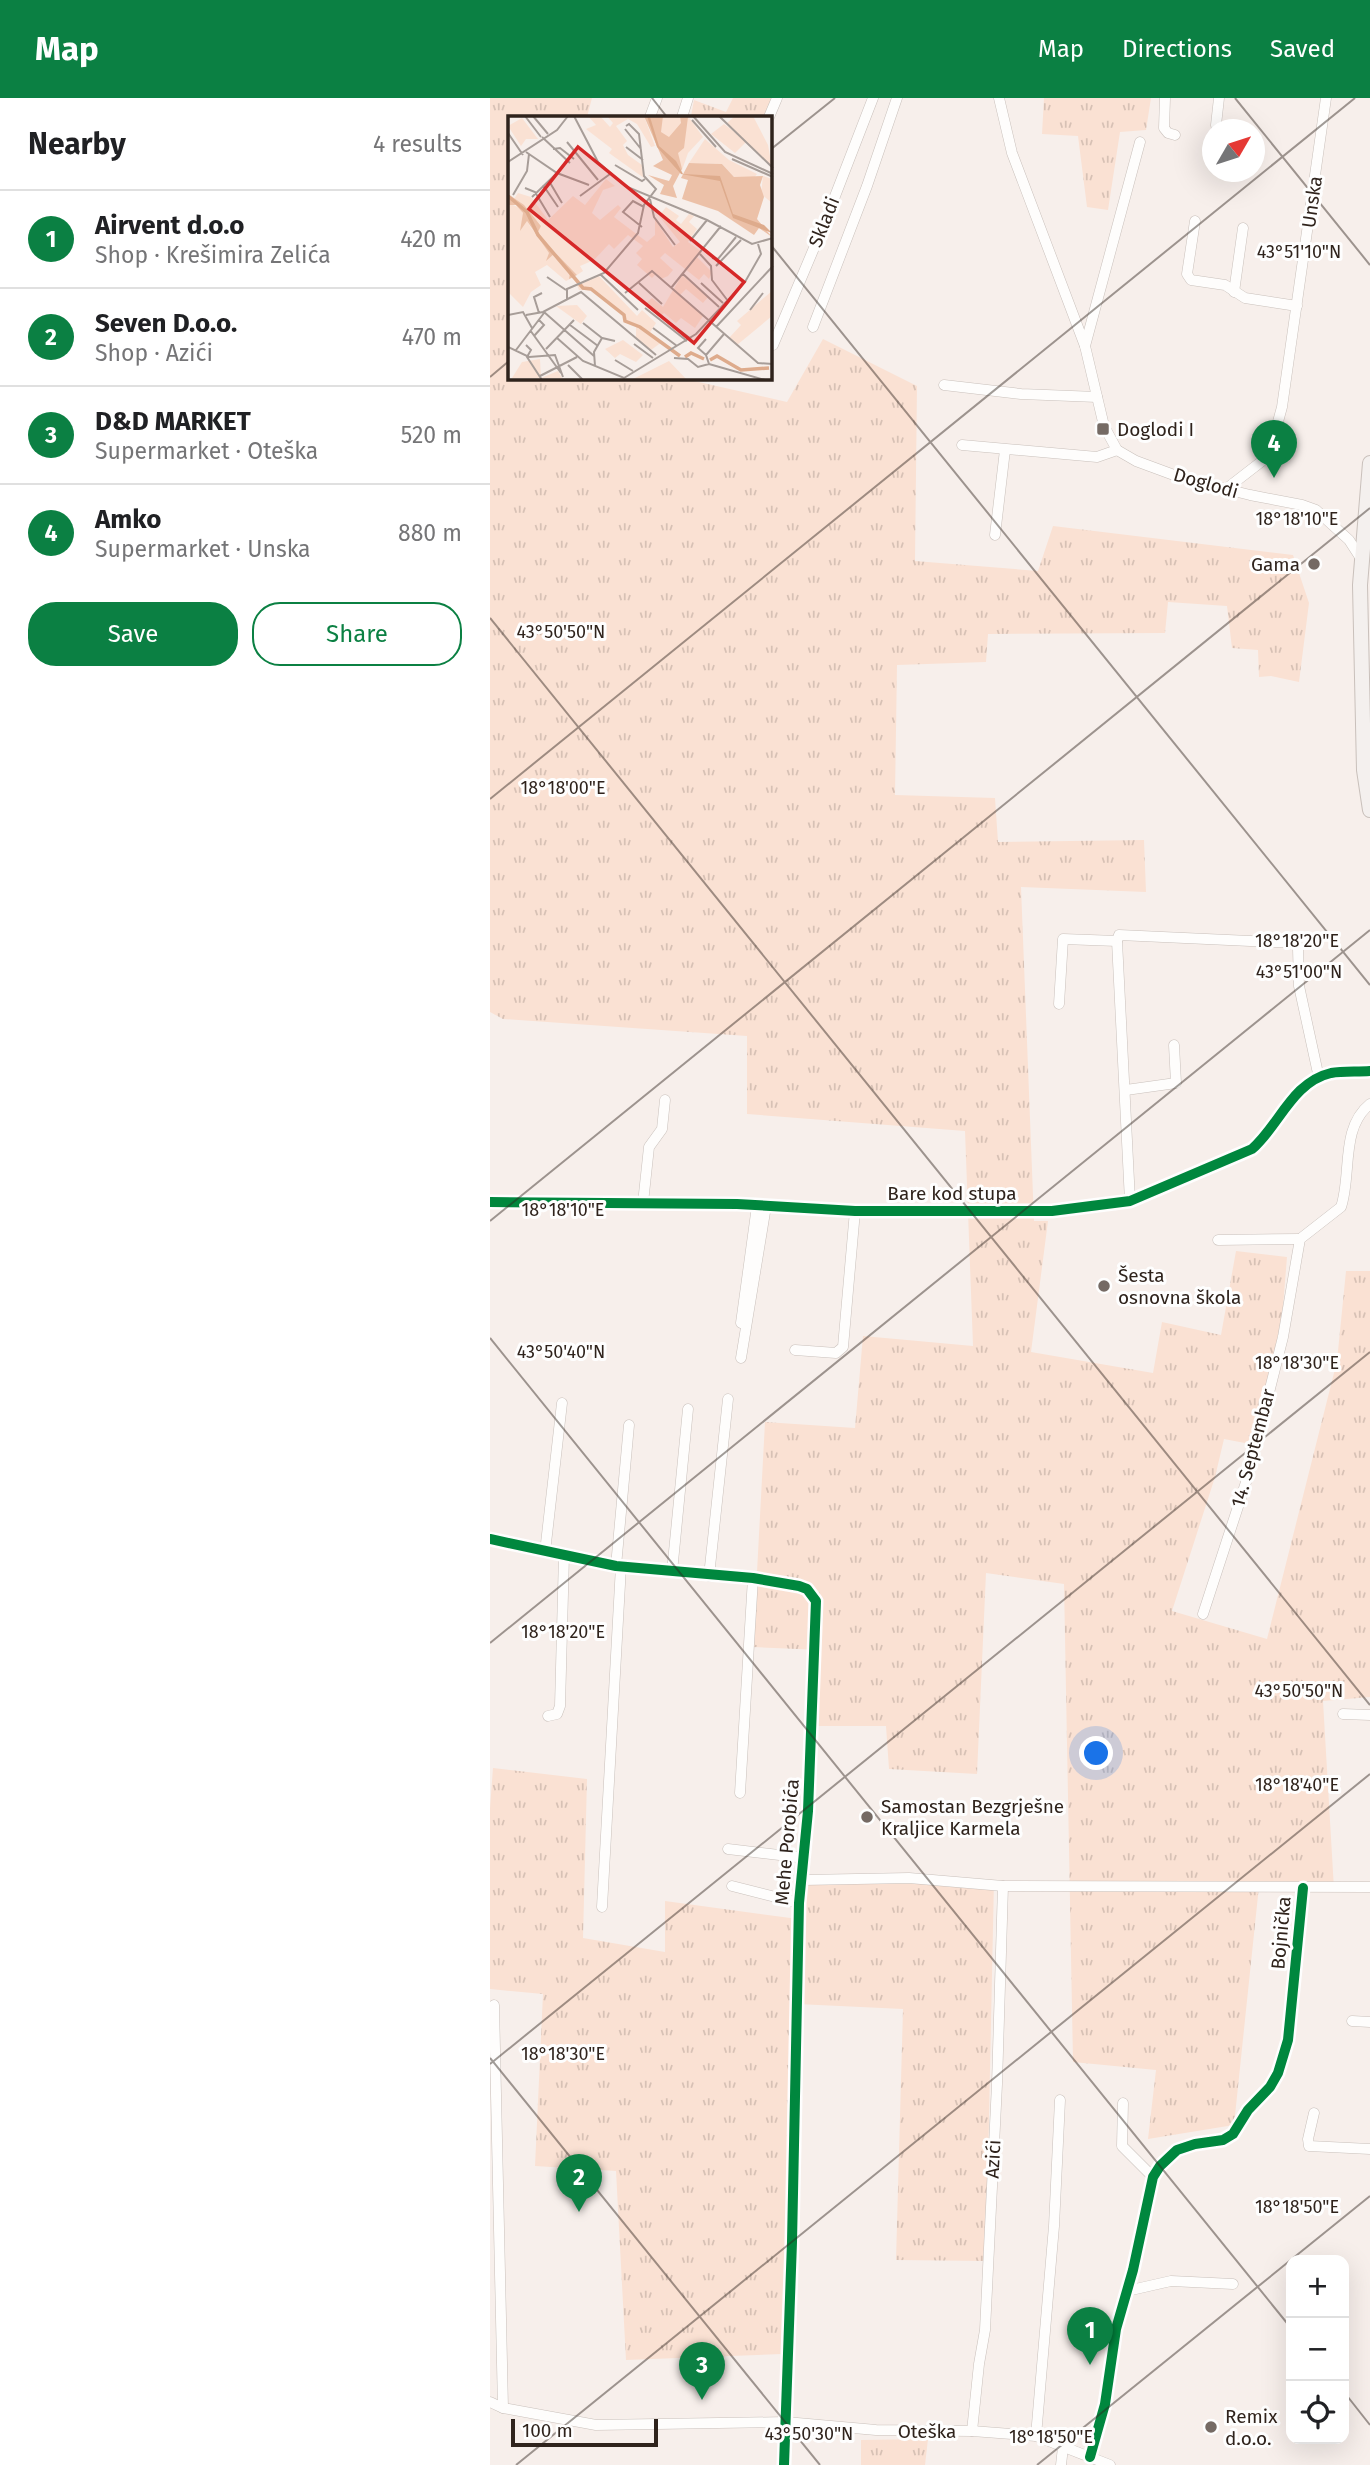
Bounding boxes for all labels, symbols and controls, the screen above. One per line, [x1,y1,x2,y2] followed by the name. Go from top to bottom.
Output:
[35,29,99,69] text: Map
[1038,35,1084,63] text: Map
[1122,35,1232,63] text: Directions
[1270,35,1335,63] text: Saved
[508,116,772,380] inset map
[1202,119,1265,182] north arrow
[28,126,126,162] text: Nearby
[373,130,462,158] text: 4 results
[1297,174,1327,230] street label: Unska
[803,193,845,251] street label: Skladi
[95,210,244,241] text: Airvent d.o.o
[46,225,56,253] text: 1
[400,225,462,253] text: 420 m
[95,241,331,269] text: Shop · Krešimira Zelića
[1257,241,1341,263] text: 43°51'10"N
[95,308,237,339] text: Seven D.o.o.
[45,323,57,351] text: 2
[402,323,462,351] text: 470 m
[95,339,213,367] text: Shop · Azići
[95,406,251,437] text: D&D MARKET
[1117,418,1194,441] place label: Doglodi I
[1251,420,1297,478] pin: 4
[45,421,57,449] text: 3
[401,421,462,449] text: 520 m
[1095,421,1111,437] marker: Doglodi I
[95,437,318,465] text: Supermarket · Oteška
[1171,463,1241,503] street label: Doglodi
[95,504,162,535] text: Amko
[1256,508,1338,530] text: 18°18'10"E
[45,519,58,547] text: 4
[398,519,462,547] text: 880 m
[95,535,311,563] text: Supermarket · Unska
[1251,553,1300,576] place label: Gama
[1306,556,1322,572] marker: Gama
[28,602,238,666] button: Save
[252,602,462,666] button: Share
[517,621,605,643] text: 43°50'50"N
[520,777,606,799] text: 18°18'00"E
[1255,930,1339,952] text: 18°18'20"E
[1256,961,1342,983] text: 43°51'00"N
[887,1182,1017,1205] street label: Bare kod stupa
[522,1199,604,1221] text: 18°18'10"E
[1118,1264,1241,1309] place label: Šesta osnovna škola
[1096,1278,1112,1294] marker: Šesta osnovna škola
[517,1341,605,1363] text: 43°50'40"N
[1255,1352,1339,1374] text: 18°18'30"E
[1226,1386,1280,1510] street label: 14. Septembar
[521,1621,605,1643] text: 18°18'20"E
[1255,1680,1343,1702] text: 43°50'50"N
[1079,1736,1113,1770] your location
[1255,1774,1339,1796] text: 18°18'40"E
[770,1778,804,1906] street label: Mehe Porobića
[881,1795,1064,1840] place label: Samostan Bezgrješne Kraljice Karmela
[859,1809,875,1825] marker: Samostan Bezgrješne Kraljice Karmela
[1266,1895,1296,1971] street label: Bojnička
[521,2043,605,2065] text: 18°18'30"E
[980,2139,1006,2179] street label: Azići
[556,2154,602,2212] pin: 2
[1255,2196,1339,2218] text: 18°18'50"E
[1286,2255,1349,2444] map controls
[1286,2255,1349,2318] button: +
[1067,2307,1113,2365] pin: 1
[1286,2318,1349,2381] button: −
[679,2342,725,2400] pin: 3
[1286,2381,1349,2444] button: locate
[1225,2405,1278,2450] place label: Remix d.o.o.
[511,2416,658,2448] scale bar
[522,2419,573,2442] text: 100 m
[1203,2419,1219,2435] marker: Remix d.o.o.
[898,2420,956,2443] street label: Oteška
[765,2423,853,2445] text: 43°50'30"N
[1009,2426,1093,2448] text: 18°18'50"E

